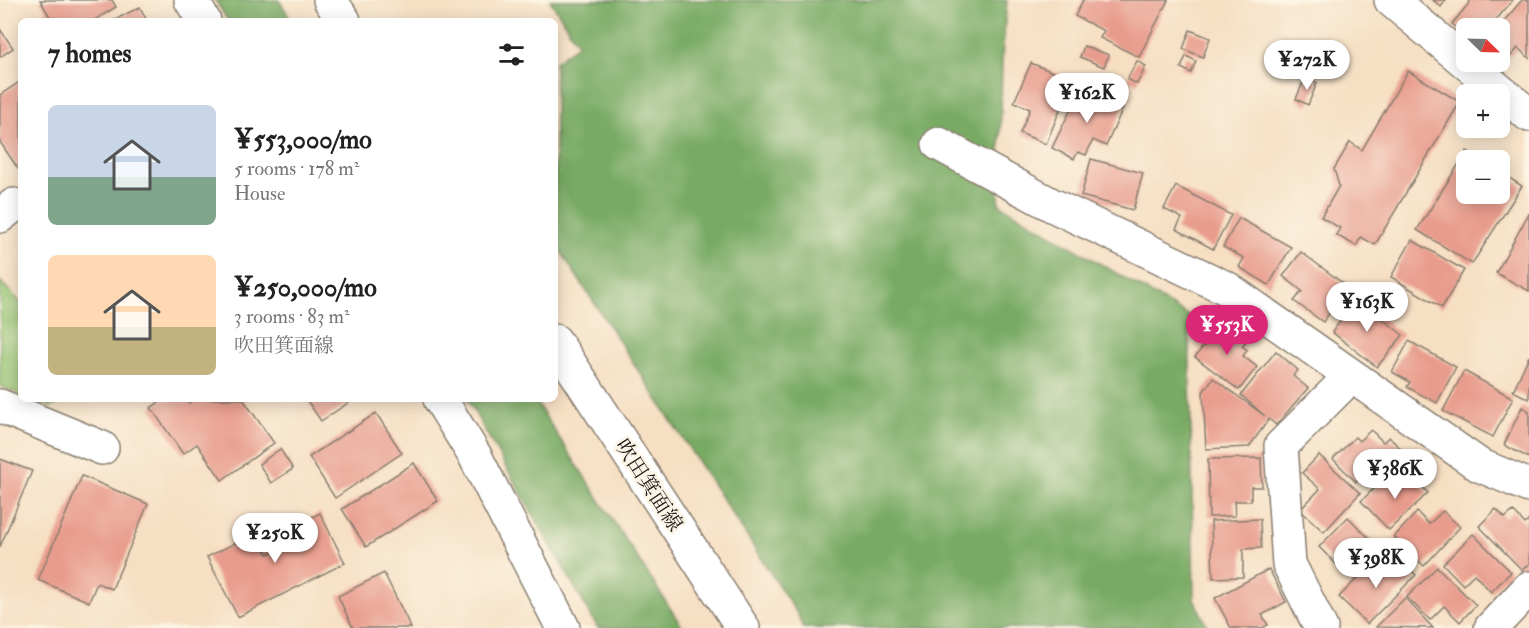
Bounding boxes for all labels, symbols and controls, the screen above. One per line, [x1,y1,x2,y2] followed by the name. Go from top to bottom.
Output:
[1456,18,1510,72] north arrow
[1456,18,1510,204] map controls
[48,38,131,70] text: 7 homes
[495,38,528,71] icon: filters
[1265,40,1349,91] pin: ¥272K
[1278,47,1336,72] text: ¥272K
[1045,73,1129,124] pin: ¥162K
[1059,80,1115,105] text: ¥162K
[1456,84,1510,138] button: +
[234,124,372,156] text: ¥553,000/mo
[96,129,168,201] icon: home
[1456,150,1510,204] button: −
[234,156,359,181] text: 5 rooms · 178 m²
[234,181,285,206] text: House
[234,272,377,304] text: ¥250,000/mo
[96,279,168,351] icon: home
[1325,282,1409,333] pin: ¥163K
[1340,289,1394,314] text: ¥163K
[234,304,350,329] text: 3 rooms · 83 m²
[1185,305,1269,356] pin: ¥553K
[1200,312,1254,337] text: ¥553K
[234,333,334,358] text: 吹田箕面線
[609,434,688,537] street label: 吹田箕面線
[1353,449,1437,500] pin: ¥386K
[1367,456,1423,481] text: ¥386K
[233,513,317,564] pin: ¥250K
[246,520,304,545] text: ¥250K
[1334,538,1418,589] pin: ¥398K
[1348,545,1404,570] text: ¥398K

